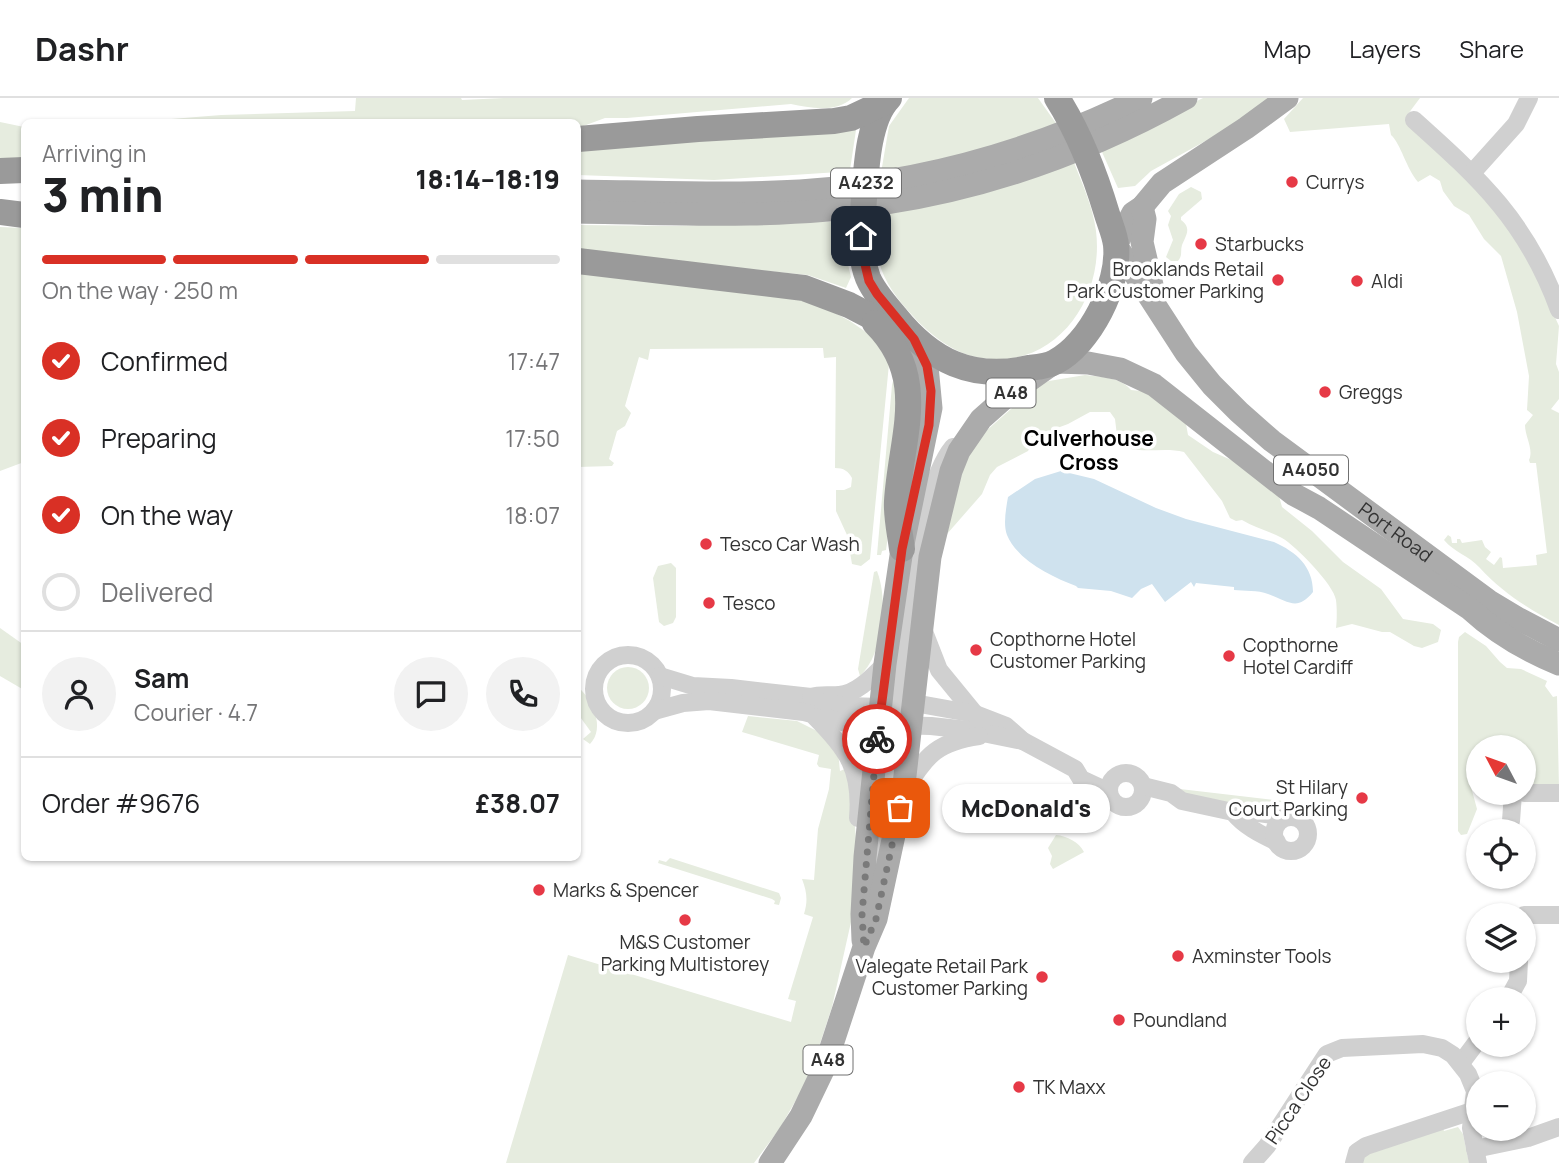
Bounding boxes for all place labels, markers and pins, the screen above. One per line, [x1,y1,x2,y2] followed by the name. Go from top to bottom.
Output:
[1306,169,1364,195] place label: Currys
[1284,174,1300,190] marker: Currys
[831,206,891,266] pin
[1215,231,1304,257] place label: Starbucks
[1193,236,1209,252] marker: Starbucks
[1066,256,1264,304] place label: Brooklands Retail Park Customer Parking
[1371,268,1403,294] place label: Aldi
[1270,272,1286,288] marker: Brooklands Retail Park Customer Parking
[1349,273,1365,289] marker: Aldi
[1339,379,1403,405] place label: Greggs
[1317,384,1333,400] marker: Greggs
[720,531,860,557] place label: Tesco Car Wash
[698,536,714,552] marker: Tesco Car Wash
[723,590,775,616] place label: Tesco
[701,595,717,611] marker: Tesco
[990,626,1146,674] place label: Copthorne Hotel Customer Parking
[1243,632,1353,680] place label: Copthorne Hotel Cardiff
[968,642,984,658] marker: Copthorne Hotel Customer Parking
[1221,648,1237,664] marker: Copthorne Hotel Cardiff
[1229,774,1348,822] place label: St Hilary Court Parking
[870,778,930,838] pin
[942,784,1110,832] callout: McDonald's
[1354,790,1370,806] marker: St Hilary Court Parking
[553,877,699,903] place label: Marks & Spencer
[531,882,547,898] marker: Marks & Spencer
[677,912,693,928] marker: M&S Customer Parking Multistorey
[601,929,769,977] place label: M&S Customer Parking Multistorey
[1192,943,1332,969] place label: Axminster Tools
[1170,948,1186,964] marker: Axminster Tools
[856,953,1029,1001] place label: Valegate Retail Park Customer Parking
[1034,969,1050,985] marker: Valegate Retail Park Customer Parking
[1133,1007,1227,1033] place label: Poundland
[1111,1012,1127,1028] marker: Poundland
[1033,1074,1106,1100] place label: TK Maxx
[1011,1079,1027,1095] marker: TK Maxx

